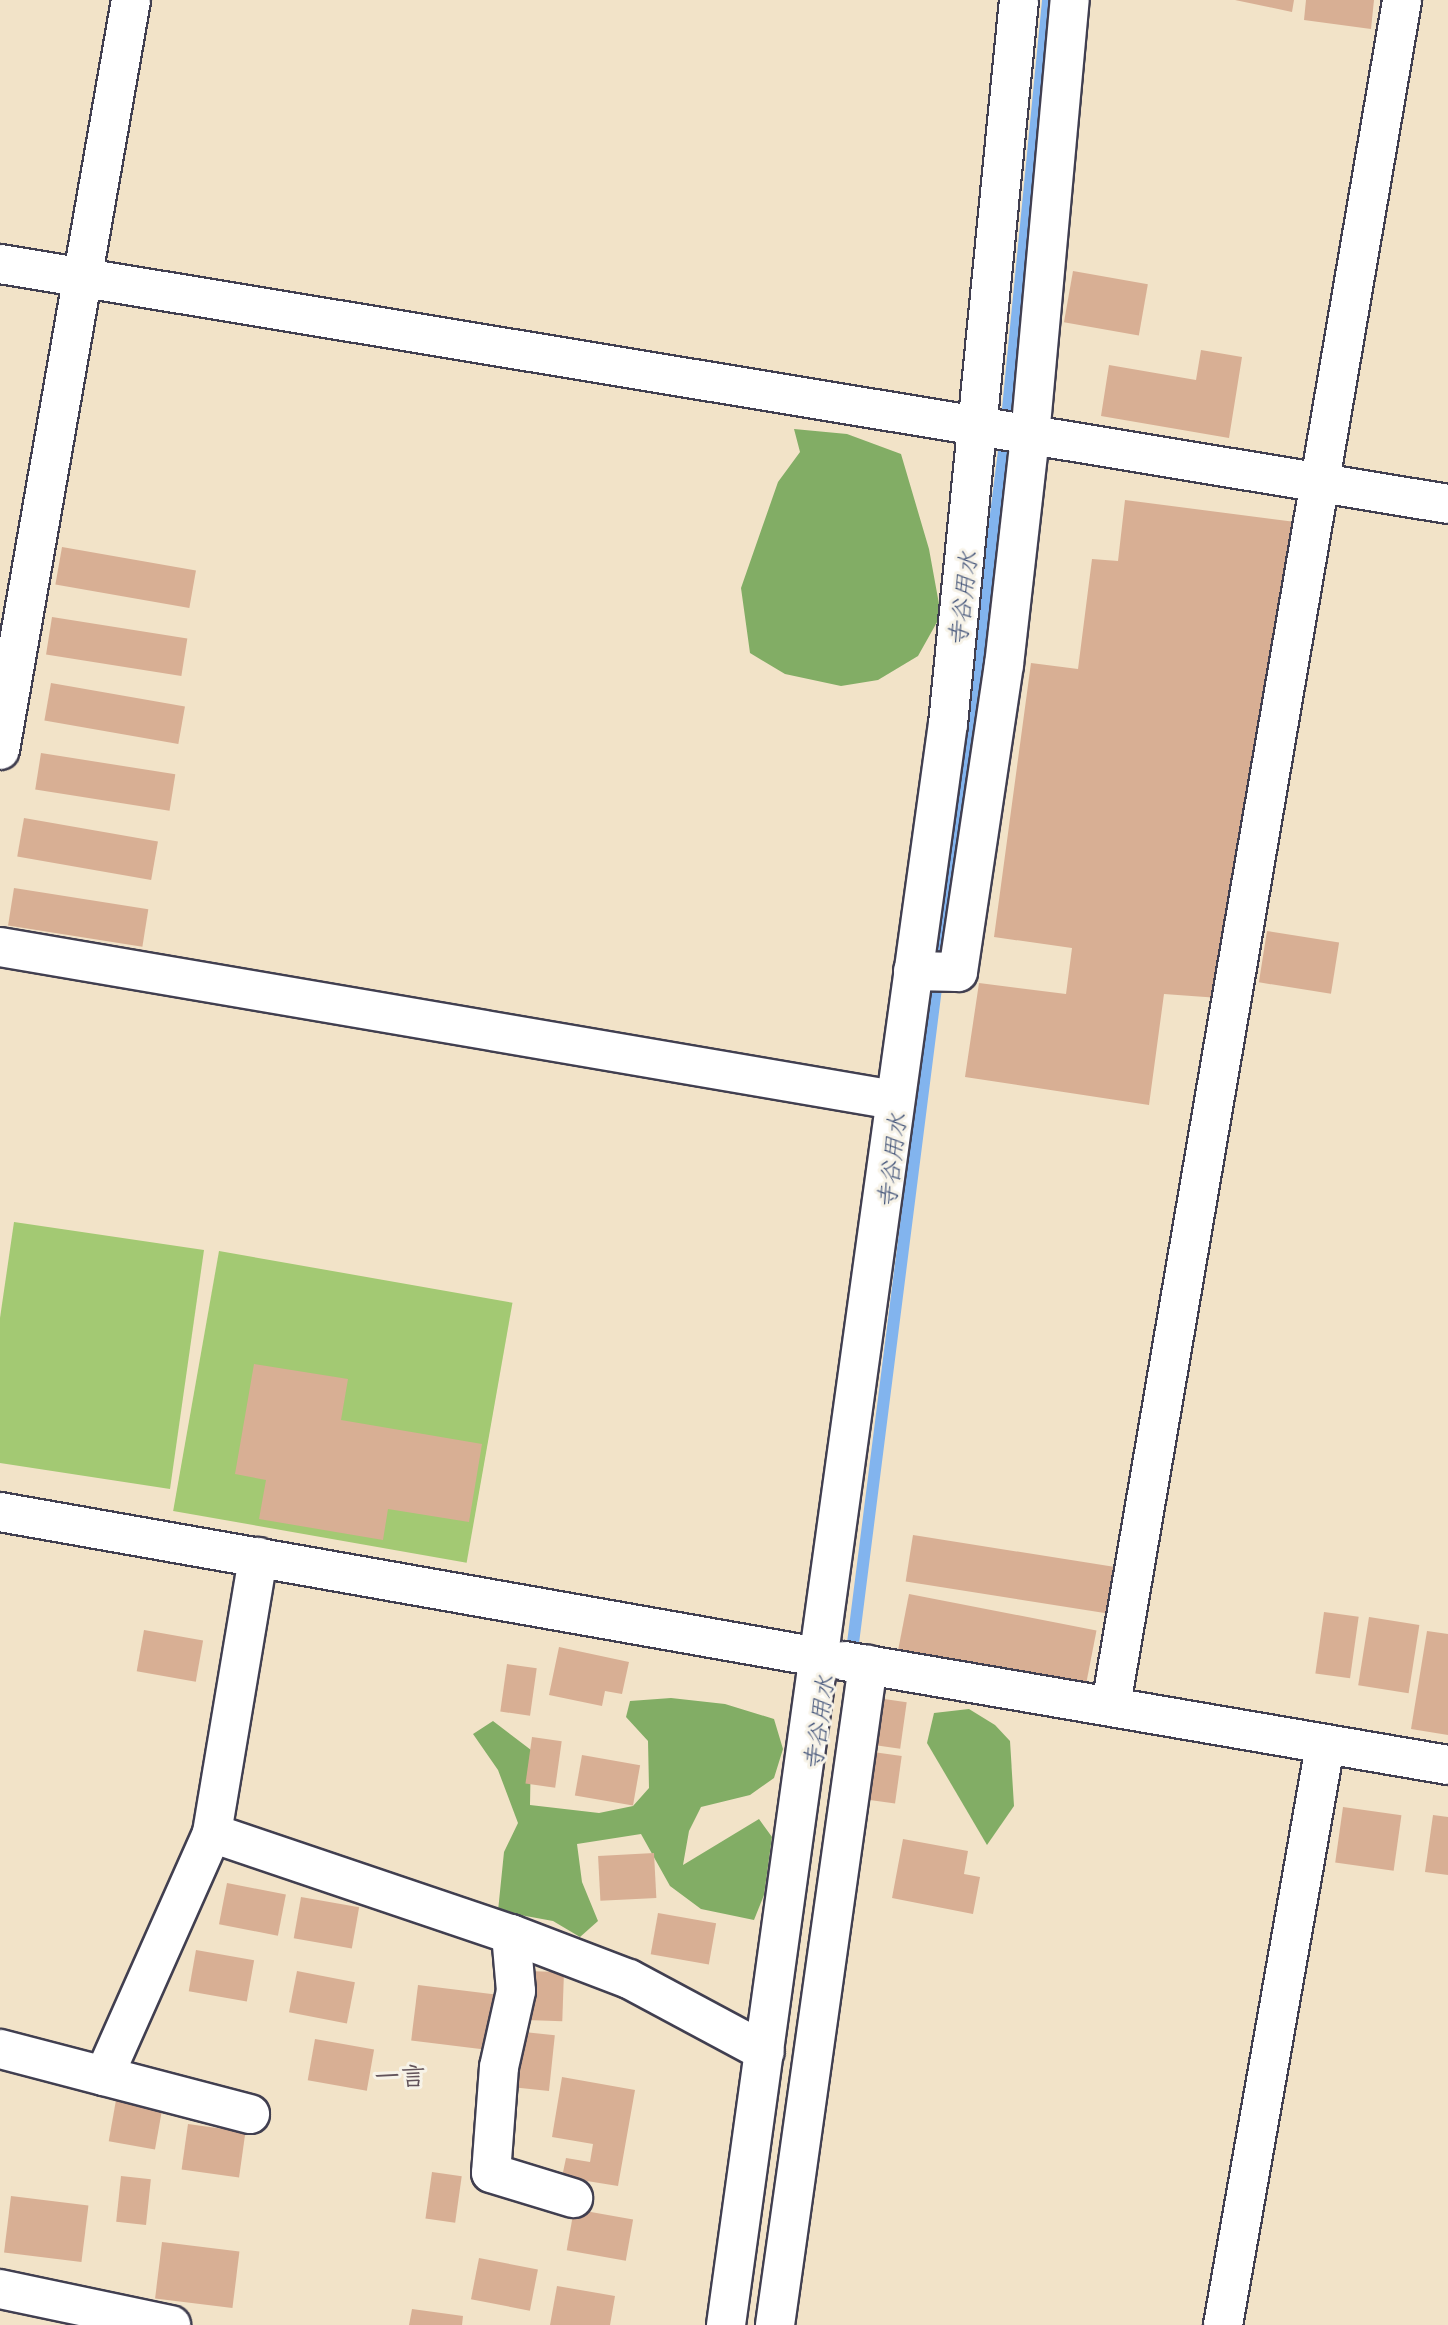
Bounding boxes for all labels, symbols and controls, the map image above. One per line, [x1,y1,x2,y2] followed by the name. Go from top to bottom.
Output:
[944,550,984,648] water label: 寺谷用水
[873,1112,913,1210] water label: 寺谷用水
[799,1673,841,1773] water label: 寺谷用水
[374,2062,426,2094] district label: 一言

